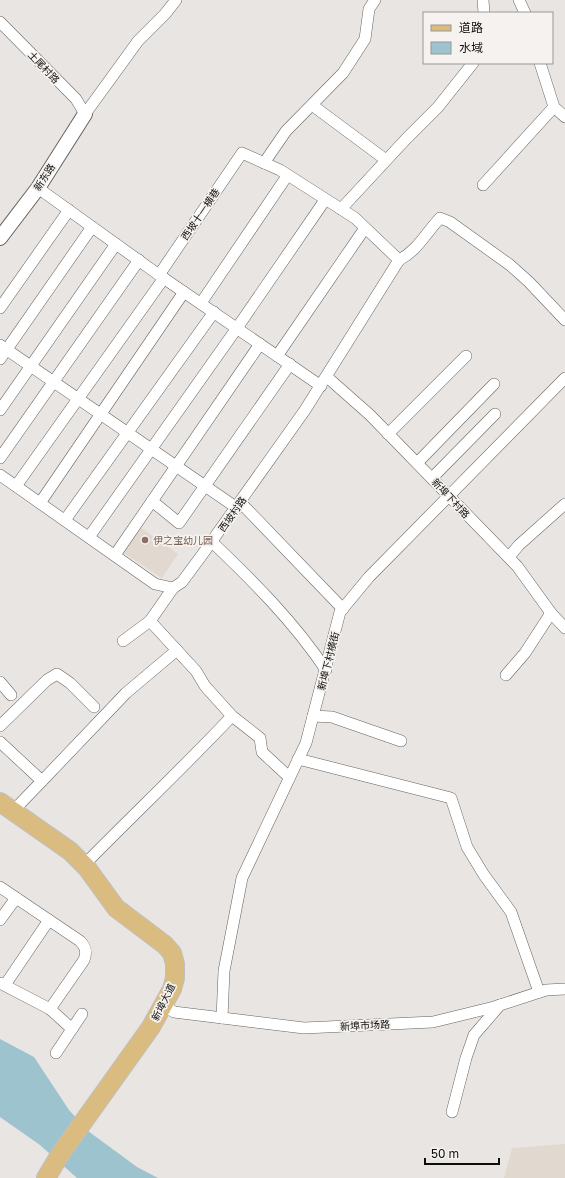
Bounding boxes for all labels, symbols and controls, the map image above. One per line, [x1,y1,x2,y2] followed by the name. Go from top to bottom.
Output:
[423,12,553,64] legend
[459,20,483,35] text: 道路
[459,40,483,55] text: 水域
[26,48,62,86] street label: 土尾村路
[31,161,57,193] street label: 新东路
[178,186,222,242] street label: 西坡十一横巷
[430,476,472,520] street label: 新埠下村路
[216,494,248,534] street label: 西坡村路
[153,534,213,546] place label: 伊之宝幼儿园
[140,535,150,545] marker: 伊之宝幼儿园
[315,630,341,692] street label: 新埠下村横街
[149,981,177,1023] street label: 新埠大道
[340,1018,390,1032] street label: 新埠市场路
[425,1140,499,1166] scale bar
[431,1146,459,1161] text: 50 m

